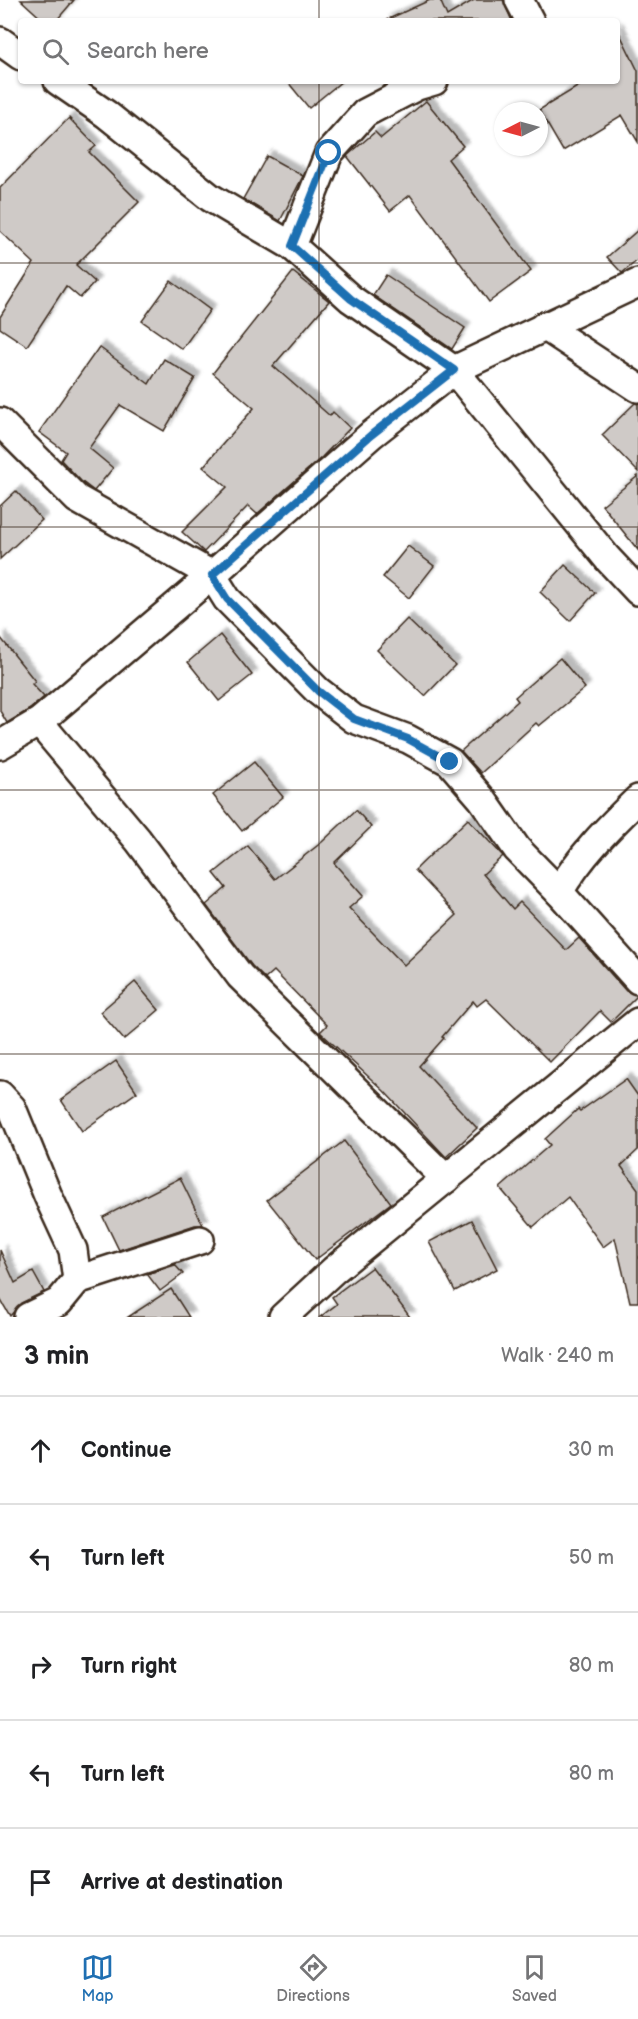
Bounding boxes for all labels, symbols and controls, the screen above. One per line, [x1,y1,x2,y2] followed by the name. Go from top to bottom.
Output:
[18,18,620,84] search box
[39,35,72,68] icon: search
[87,38,209,65] text: Search here
[494,102,548,156] north arrow
[315,139,341,165] route start
[436,748,462,774] route end
[24,1341,89,1372] text: 3 min
[501,1344,614,1368] text: Walk · 240 m
[24,1434,57,1467] icon: ahead
[81,1437,171,1464] text: Continue
[568,1438,614,1462] text: 30 m
[24,1542,57,1575] icon: left
[81,1545,165,1572] text: Turn left
[569,1546,614,1570] text: 50 m
[24,1650,57,1683] icon: right
[81,1653,177,1680] text: Turn right
[569,1654,614,1678] text: 80 m
[24,1758,57,1791] icon: left
[81,1761,165,1788] text: Turn left
[569,1762,614,1786] text: 80 m
[24,1866,57,1899] icon: arrive
[81,1869,283,1896] text: Arrive at destination
[81,1951,114,2006] tab: Map
[276,1951,350,2006] tab: Directions
[512,1951,557,2006] tab: Saved

